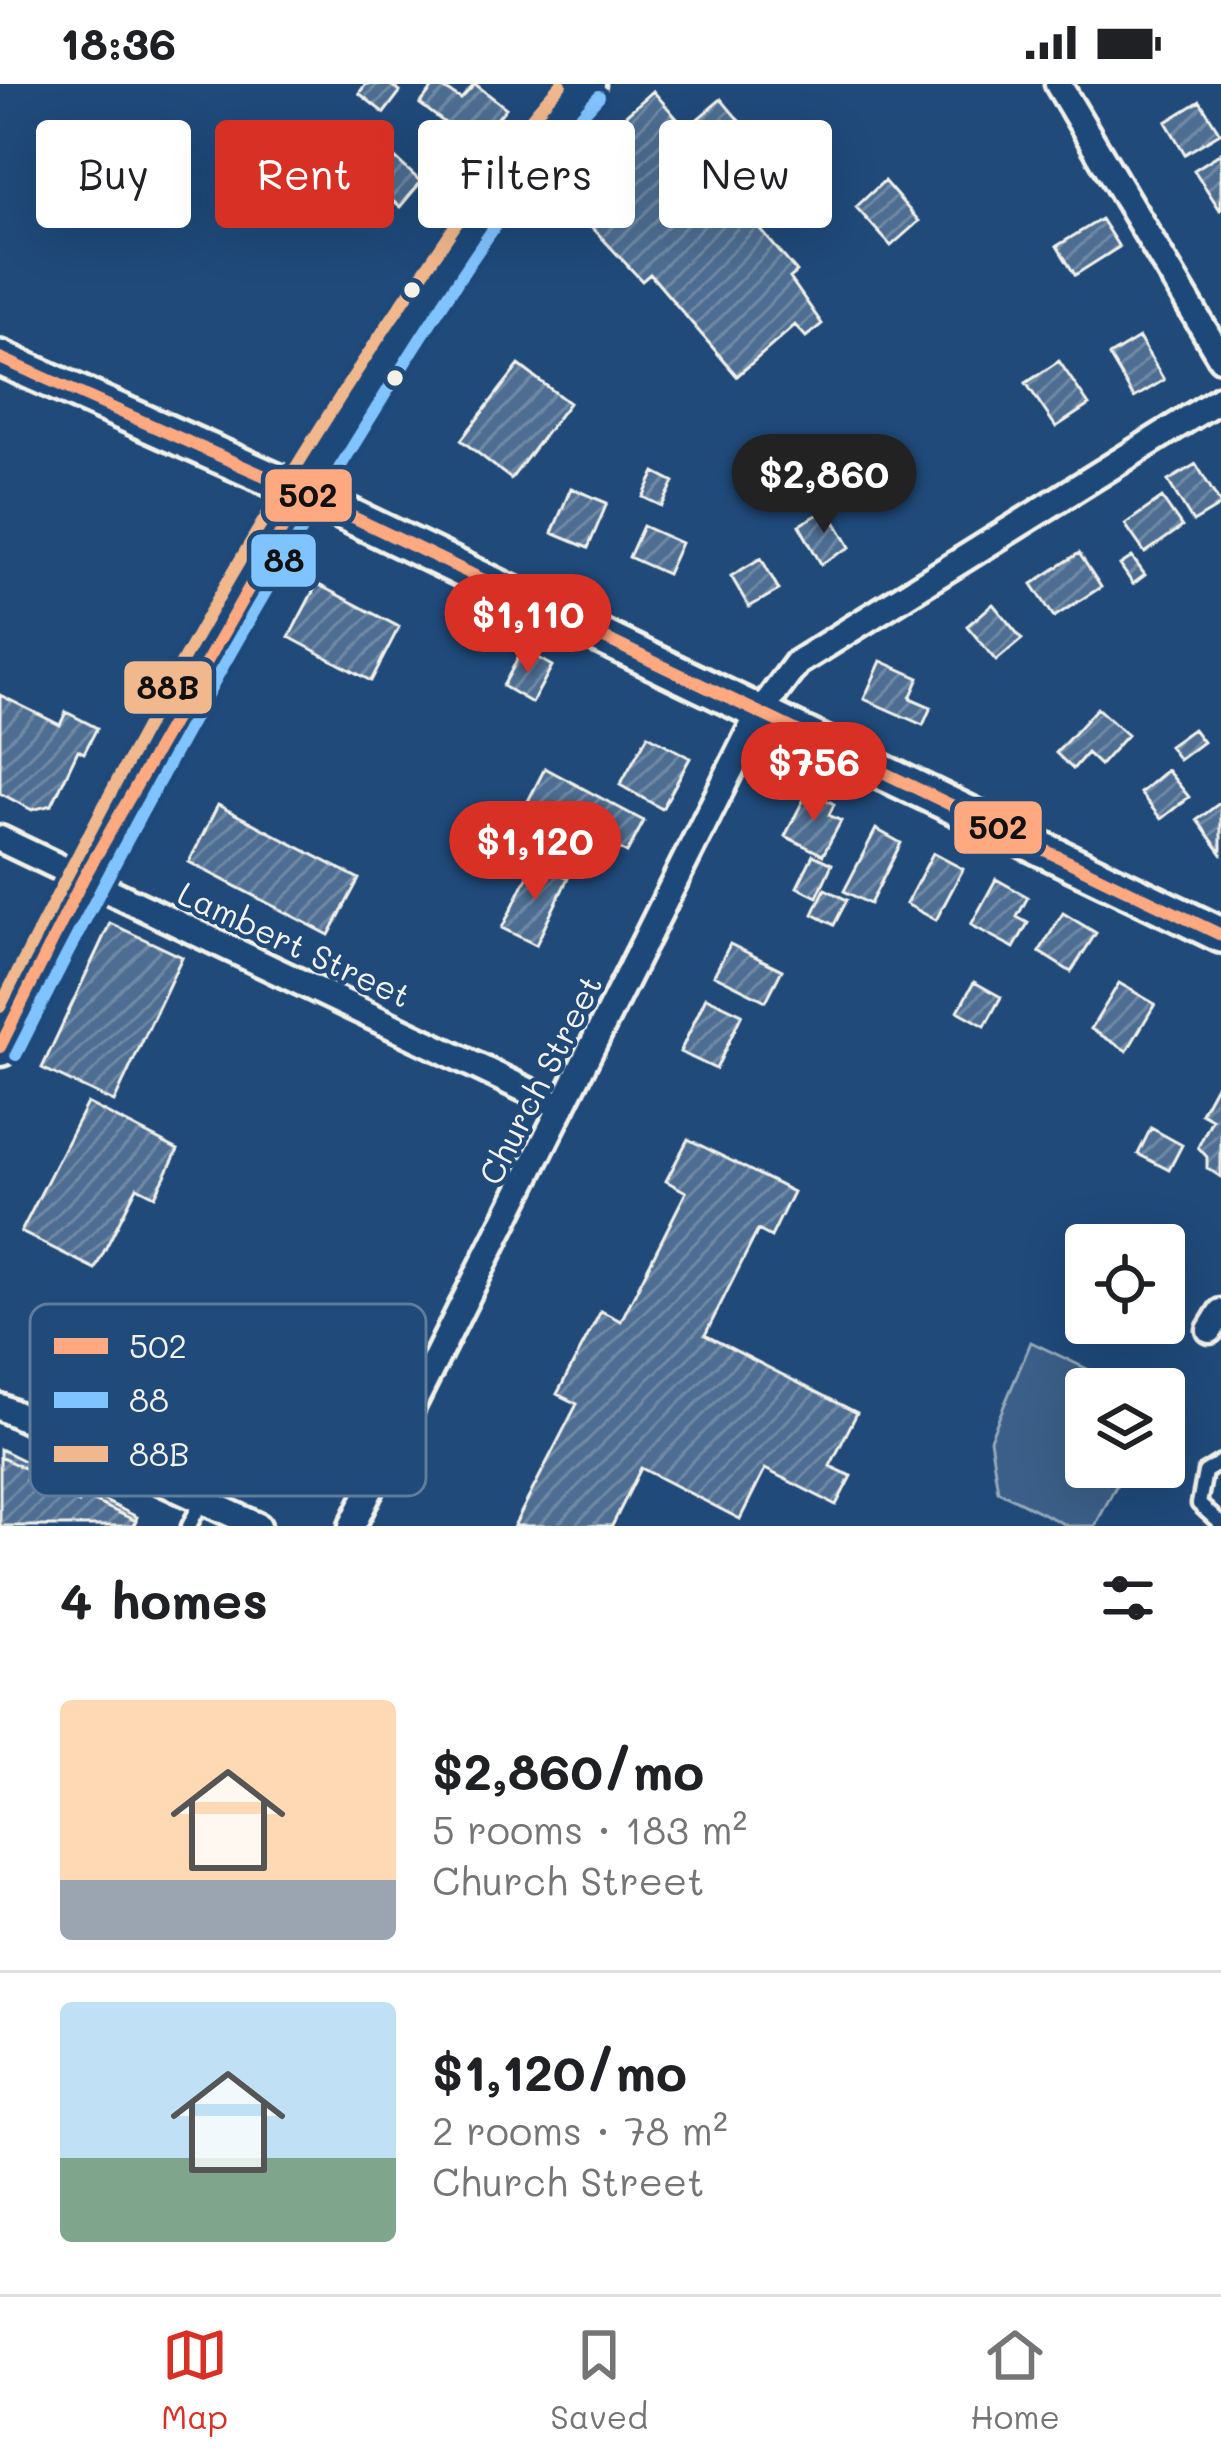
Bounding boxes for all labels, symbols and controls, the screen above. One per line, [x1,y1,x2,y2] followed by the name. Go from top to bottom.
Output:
[60,13,176,71] text: 18:36
[36,120,191,228] chip: Buy
[215,120,394,228] chip: Rent
[418,120,635,228] chip: Filters
[659,120,832,228] chip: New
[401,279,423,301] unlabelled marker
[384,367,406,389] unlabelled marker
[726,434,922,536] pin: $2,860
[759,447,889,498] text: $2,860
[263,467,354,524] line badge: 502
[279,472,337,515] text: 502
[249,532,318,589] line badge: 88
[264,537,304,580] text: 88
[430,574,626,676] pin: $1,110
[472,587,584,638] text: $1,110
[122,659,214,716] line badge: 88B
[136,664,200,707] text: 88B
[743,722,885,824] pin: $756
[768,735,860,786] text: $756
[952,799,1044,856] line badge: 502
[437,801,633,903] pin: $1,120
[969,804,1027,847] text: 502
[476,814,594,865] text: $1,120
[172,870,418,1016] street label: Lambert Street
[468,967,610,1191] street label: Church Street
[1065,1224,1185,1488] map controls
[1065,1224,1185,1344] button: locate
[30,1304,426,1496] legend
[129,1323,187,1366] text: 502
[1065,1368,1185,1488] button: layers
[129,1377,169,1420] text: 88
[129,1431,189,1474] text: 88B
[60,1565,268,1632] text: 4 homes
[1095,1565,1161,1631] icon: filters
[432,1736,704,1803] text: $2,860/mo
[156,1748,300,1892] icon: home
[432,1803,747,1854] text: 5 rooms · 183 m²
[432,1854,704,1905] text: Church Street
[432,2037,687,2104] text: $1,120/mo
[156,2050,300,2194] icon: home
[432,2104,728,2155] text: 2 rooms · 78 m²
[432,2155,704,2206] text: Church Street
[161,2322,228,2437] tab: Map
[550,2322,648,2437] tab: Saved
[970,2322,1060,2437] tab: Home

